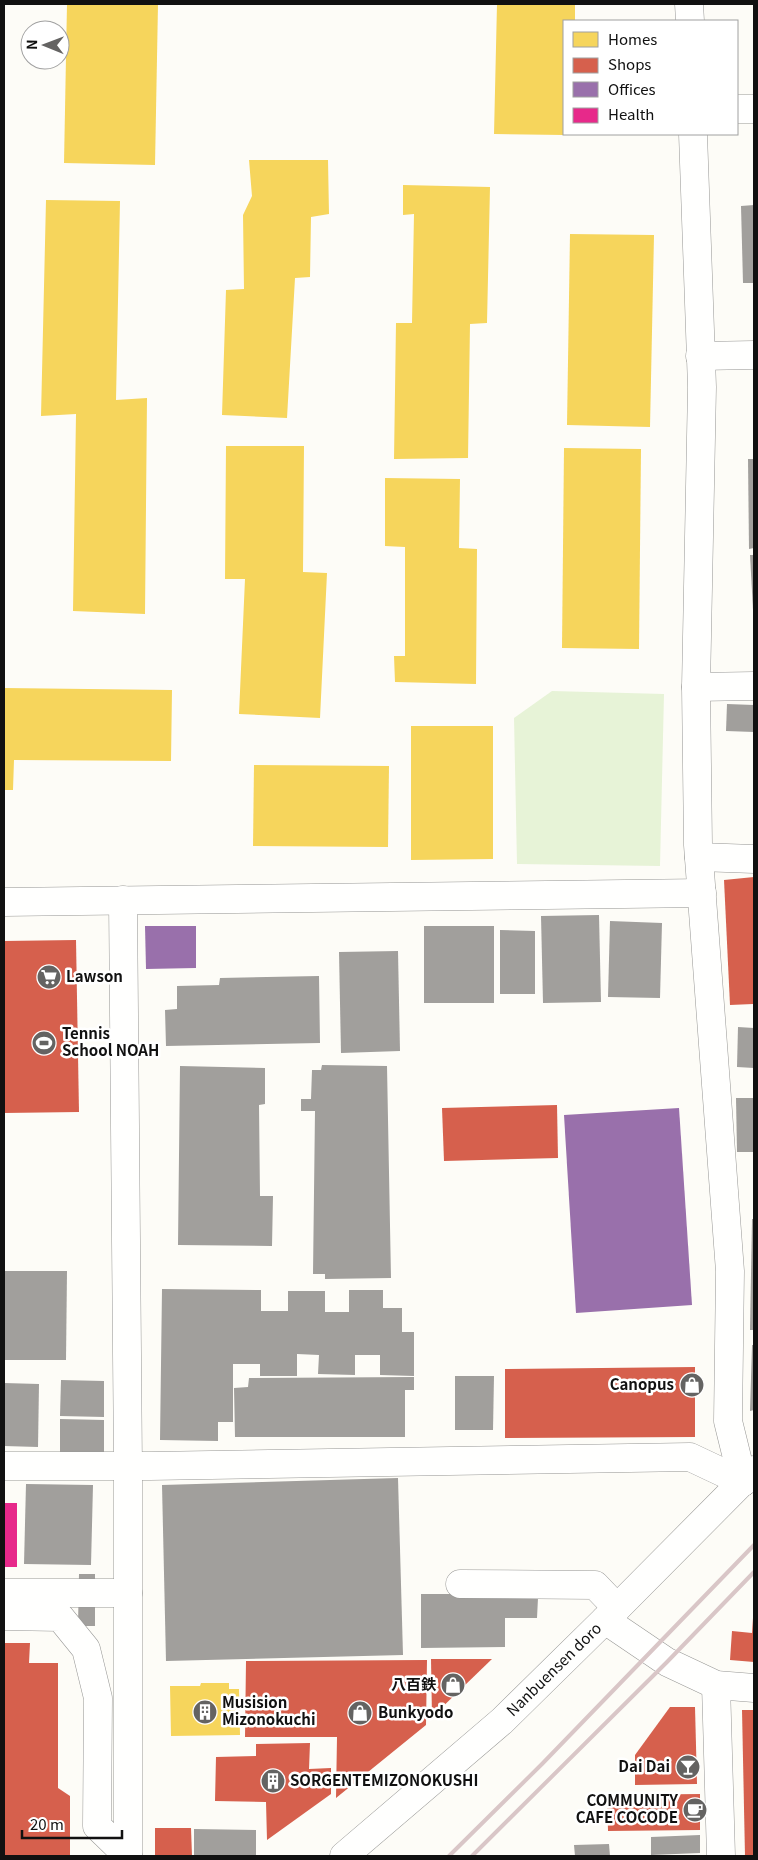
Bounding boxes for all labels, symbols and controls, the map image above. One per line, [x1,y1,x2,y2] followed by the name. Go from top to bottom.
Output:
[20,20,70,70] north arrow
[563,20,738,135] legend
[608,28,657,49] text: Homes
[21,39,41,50] text: N
[608,53,651,74] text: Shops
[608,78,655,99] text: Offices
[608,103,654,124] text: Health
[36,964,62,990] supermarket icon: Lawson
[66,965,123,986] place label: Lawson
[62,1022,159,1060] place label: Tennis School NOAH
[31,1030,57,1056] sports icon: Tennis School NOAH
[679,1372,705,1398] shop icon: Canopus
[610,1373,674,1394] place label: Canopus
[501,1617,605,1720] street label: Nanbuensen doro
[440,1672,466,1698] shop icon: 八百鉄
[391,1673,437,1694] place label: 八百鉄
[222,1691,315,1729] place label: Musision Mizonokuchi
[192,1699,218,1725] building icon: Musision Mizonokuchi
[347,1700,373,1726] shop icon: Bunkyodo
[378,1701,453,1722] place label: Bunkyodo
[675,1754,701,1780] bar icon: Dai Dai
[618,1755,670,1776] place label: Dai Dai
[260,1768,286,1794] building icon: SORGENTEMIZONOKUSHI
[290,1769,478,1790] place label: SORGENTEMIZONOKUSHI
[576,1789,678,1827] place label: COMMUNITY CAFE COCODE
[682,1797,708,1823] cafe icon: COMMUNITY CAFE COCODE
[22,1808,122,1840] scale bar
[30,1813,64,1834] text: 20 m

